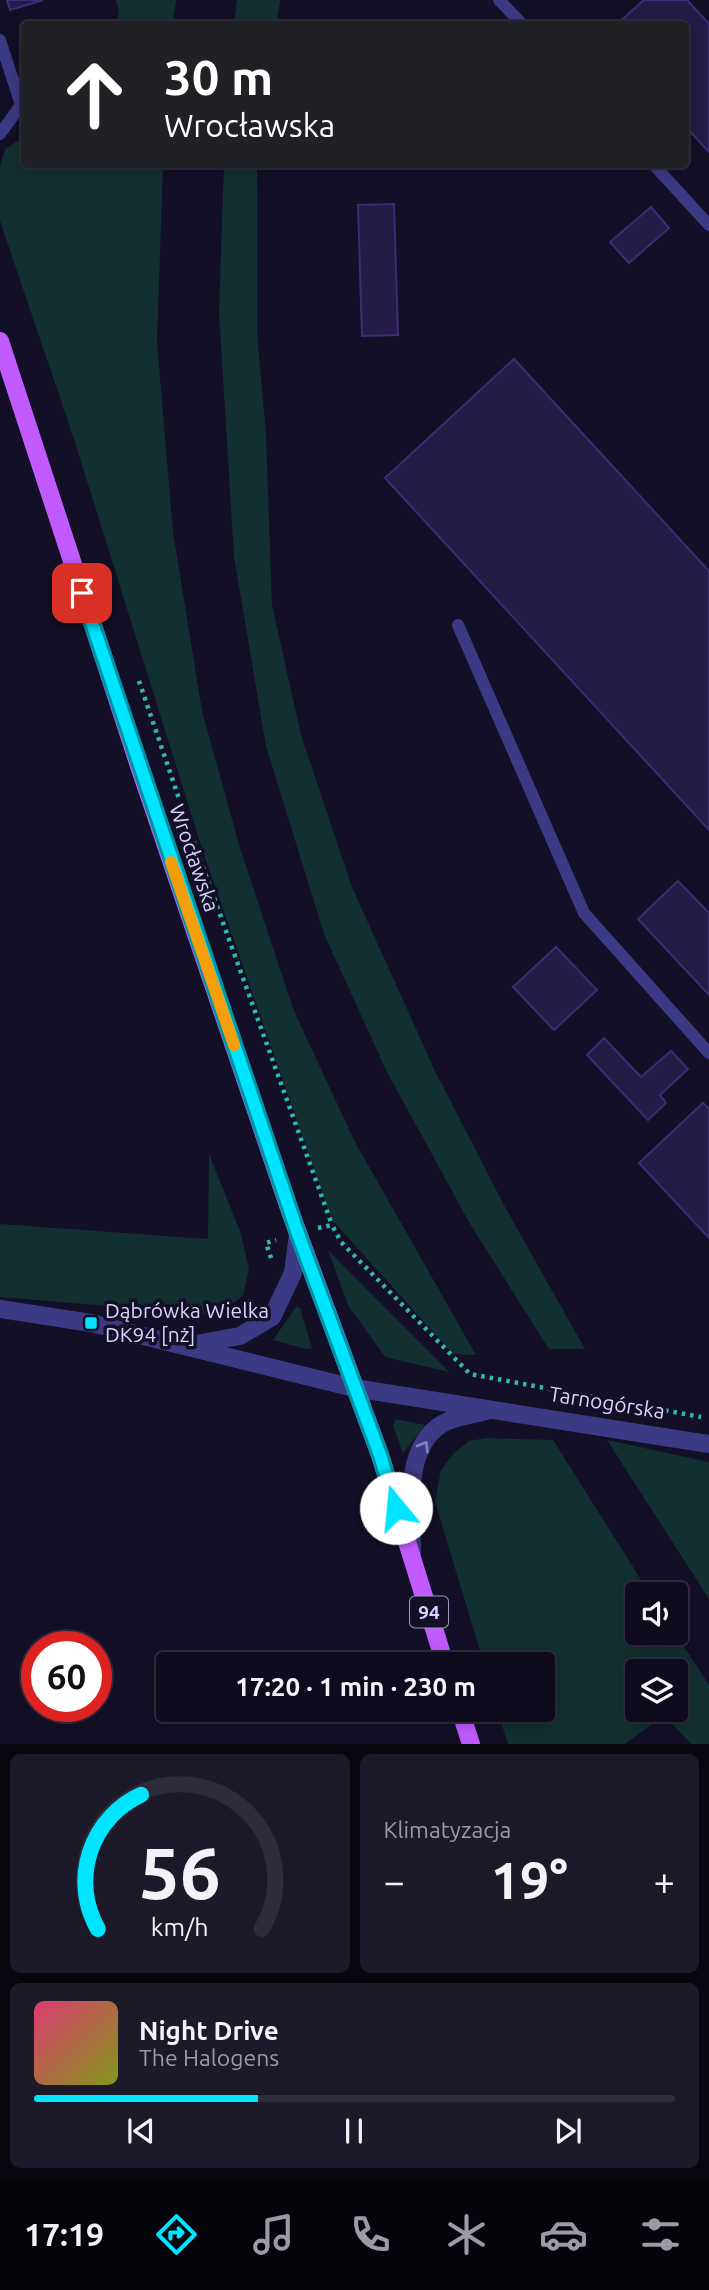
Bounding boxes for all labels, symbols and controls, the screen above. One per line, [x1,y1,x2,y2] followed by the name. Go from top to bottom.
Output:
[49,49,140,140] icon: ahead
[164,49,273,104] text: 30 m
[164,107,335,143] text: Wrocławska
[52,563,112,623] pin
[63,574,101,612] icon: arrive
[165,801,225,915] street label: Wrocławska
[105,1298,269,1346] place label: Dąbrówka Wielka DK94 [nż]
[83,1315,99,1331] marker: Dąbrówka Wielka DK94 [nż]
[548,1381,667,1423] street label: Tarnogórska
[416,1441,429,1454] one-way arrow
[359,1471,433,1545] position arrow
[625,1582,688,1722] map controls
[625,1582,688,1645] button: sound
[410,1596,448,1628] road number: 94
[21,1631,112,1722] speed limit sign: 60
[625,1659,688,1722] button: layers
[235,1672,476,1701] text: 17:20 · 1 min · 230 m
[384,1817,511,1842] text: Klimatyzacja
[139,1832,221,1914] text: 56
[491,1851,568,1909] text: 19°
[384,1860,405,1902] text: −
[654,1860,675,1902] text: +
[151,1913,209,1941] text: km/h
[139,2016,279,2045] text: Night Drive
[139,2045,279,2070] text: The Halogens
[122,2112,160,2150] icon: previous
[335,2112,373,2150] icon: pause
[549,2112,587,2150] icon: next
[152,2210,201,2259] icon: directions
[249,2210,298,2259] icon: music
[346,2210,395,2259] icon: phone
[442,2210,491,2259] icon: climate
[539,2210,588,2259] icon: car
[636,2210,685,2259] icon: filters
[24,2216,104,2252] text: 17:19

